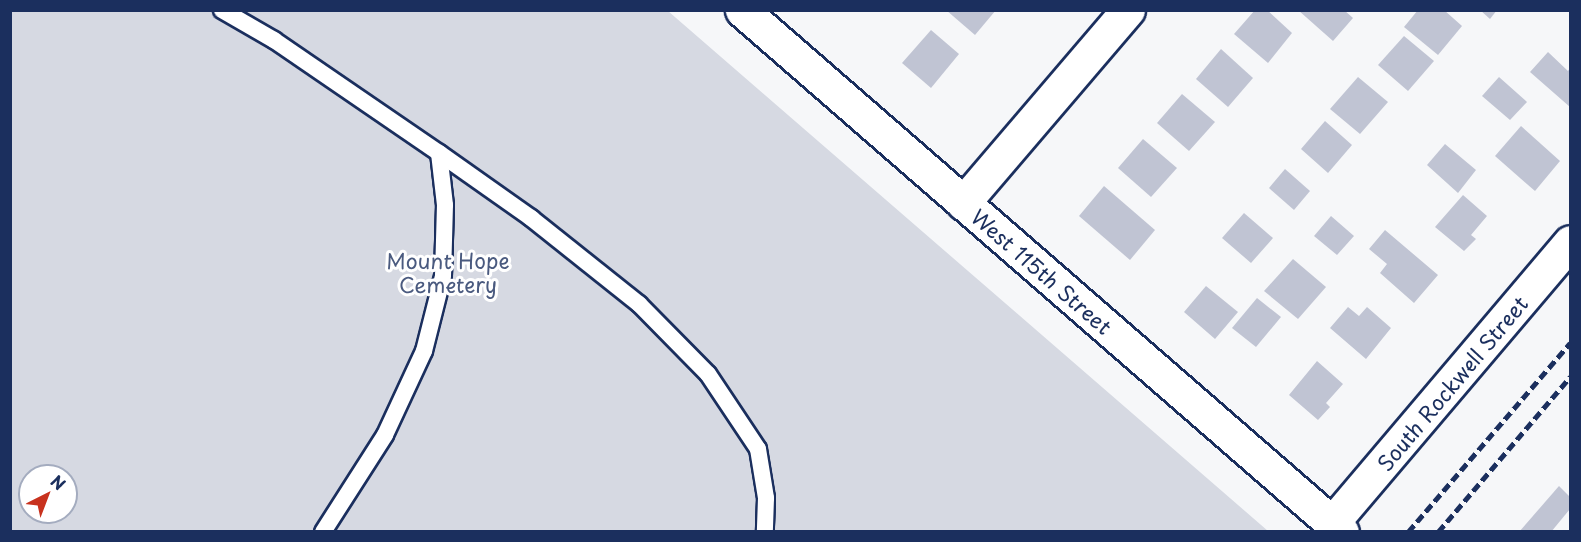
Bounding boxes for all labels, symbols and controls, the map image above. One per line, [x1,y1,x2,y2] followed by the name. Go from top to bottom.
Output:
[967,203,1117,339] street label: West 115th Street
[386,247,510,297] park label: Mount Hope Cemetery
[1371,290,1533,476] street label: South Rockwell Street
[18,464,78,524] north arrow
[46,469,71,495] text: N

